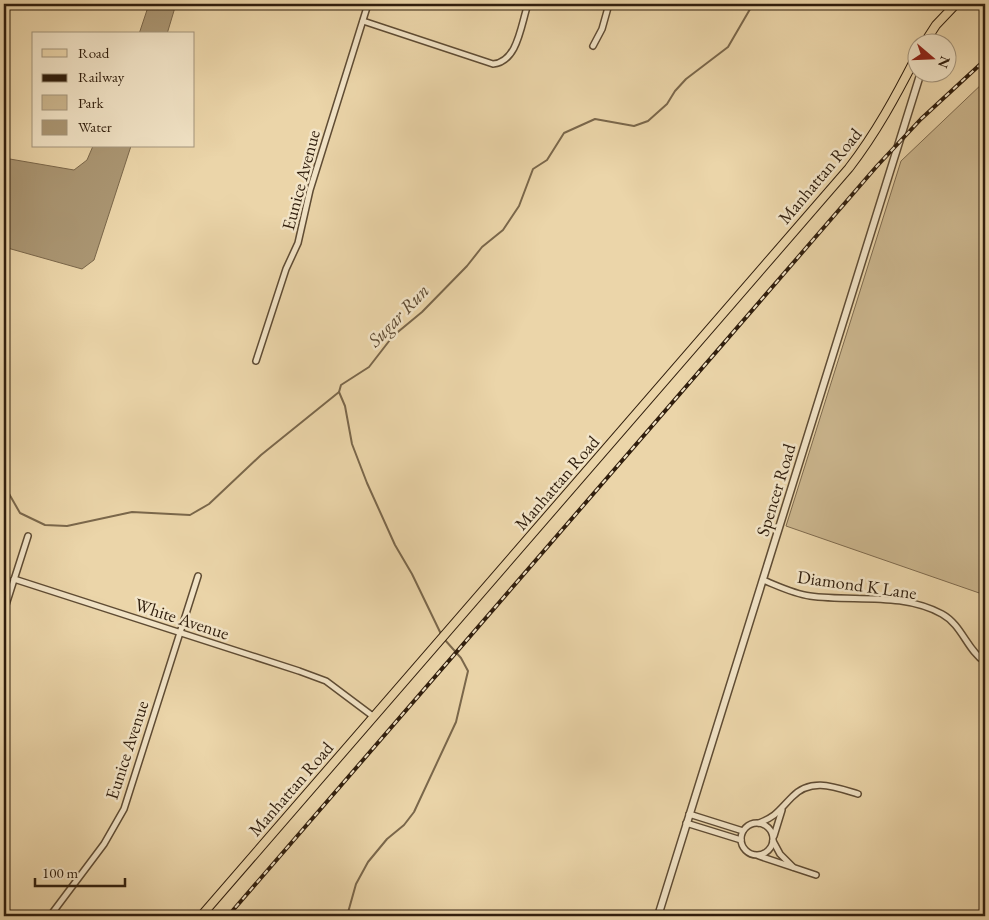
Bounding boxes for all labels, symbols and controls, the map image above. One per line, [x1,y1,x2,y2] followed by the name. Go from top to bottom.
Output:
[32,32,195,148] legend
[906,32,956,82] north arrow
[78,43,110,62] text: Road
[934,54,955,71] text: N
[78,67,125,86] text: Railway
[78,93,105,112] text: Park
[78,117,112,136] text: Water
[773,122,867,228] street label: Manhattan Road
[276,127,325,233] street label: Eunice Avenue
[361,278,435,353] water label: Sugar Run
[509,430,605,535] street label: Manhattan Road
[751,440,801,539] street label: Spencer Road
[796,565,918,604] street label: Diamond K Lane
[132,592,232,645] street label: White Avenue
[100,697,153,802] street label: Eunice Avenue
[243,736,339,841] street label: Manhattan Road
[35,855,125,887] scale bar
[42,863,79,882] text: 100 m

